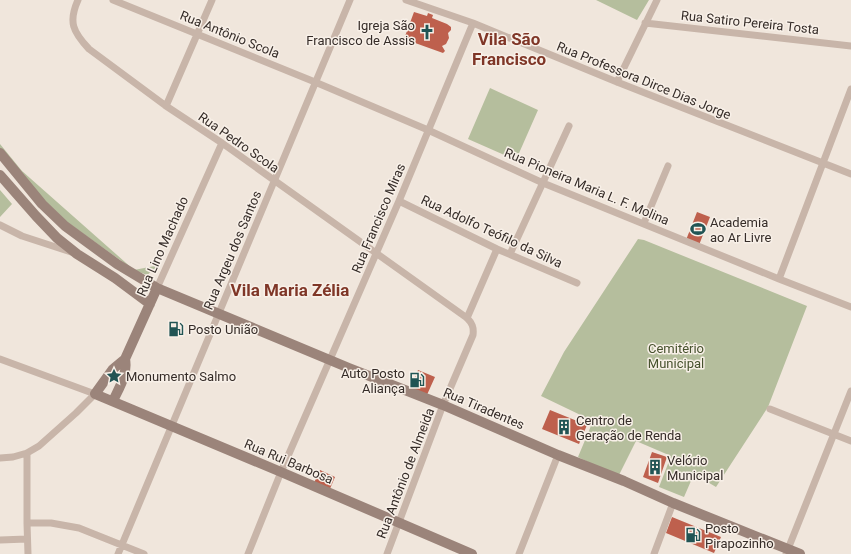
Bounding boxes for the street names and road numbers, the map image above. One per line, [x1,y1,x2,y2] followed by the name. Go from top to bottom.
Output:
[178,8,282,61] street label: Rua Antônio Scola
[680,8,820,37] street label: Rua Satiro Pereira Tosta
[555,39,733,122] street label: Rua Professora Dirce Dias Jorge
[196,109,282,176] street label: Rua Pedro Scola
[502,145,671,228] street label: Rua Pioneira Maria L. F. Molina
[349,161,408,275] street label: Rua Francisco Miras
[201,188,264,312] street label: Rua Argeu dos Santos
[419,192,565,271] street label: Rua Adolfo Teófilo da Silva
[134,194,191,298] street label: Rua Lino Machado
[441,385,527,432] street label: Rua Tiradentes
[374,406,437,541] street label: Rua Antônio de Almeida
[242,436,336,487] street label: Rua Rui Barbosa

